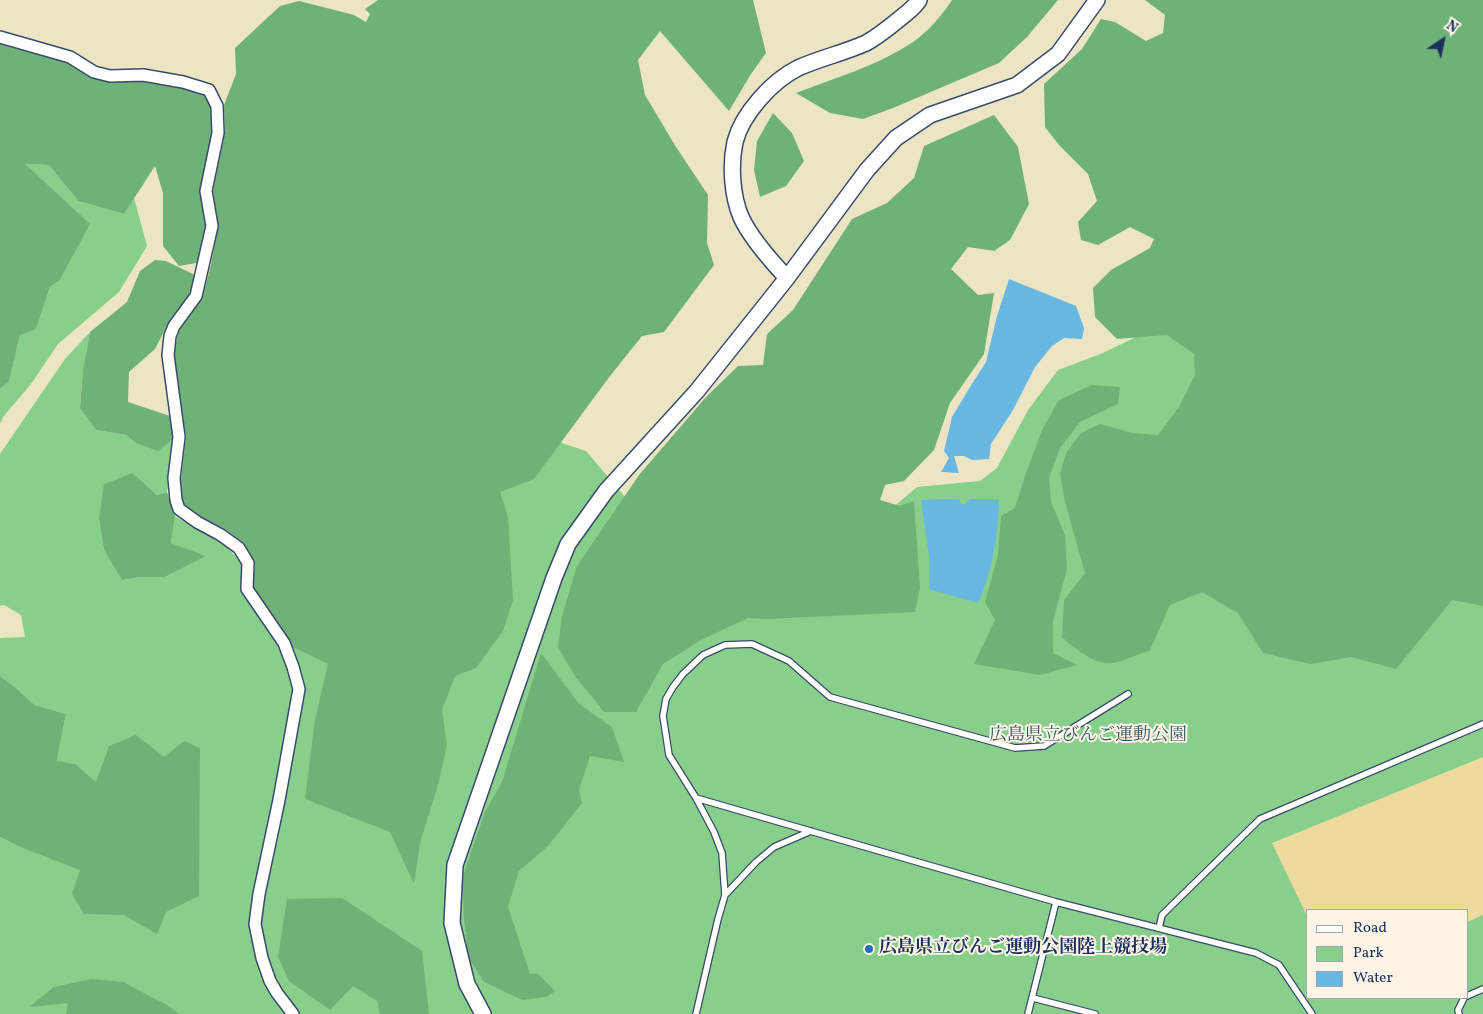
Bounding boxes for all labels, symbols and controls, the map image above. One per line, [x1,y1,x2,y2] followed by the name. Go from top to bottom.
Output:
[1418,15,1468,65] north arrow
[1442,16,1461,38] text: N
[989,726,1187,748] park label: 広島県立びんご運動公園
[1306,909,1468,999] legend
[1353,918,1387,939] text: Road
[879,938,1167,960] place label: 広島県立びんご運動公園陸上競技場
[863,943,875,955] marker: 広島県立びんご運動公園陸上競技場
[1353,943,1384,964] text: Park
[1353,968,1393,989] text: Water

